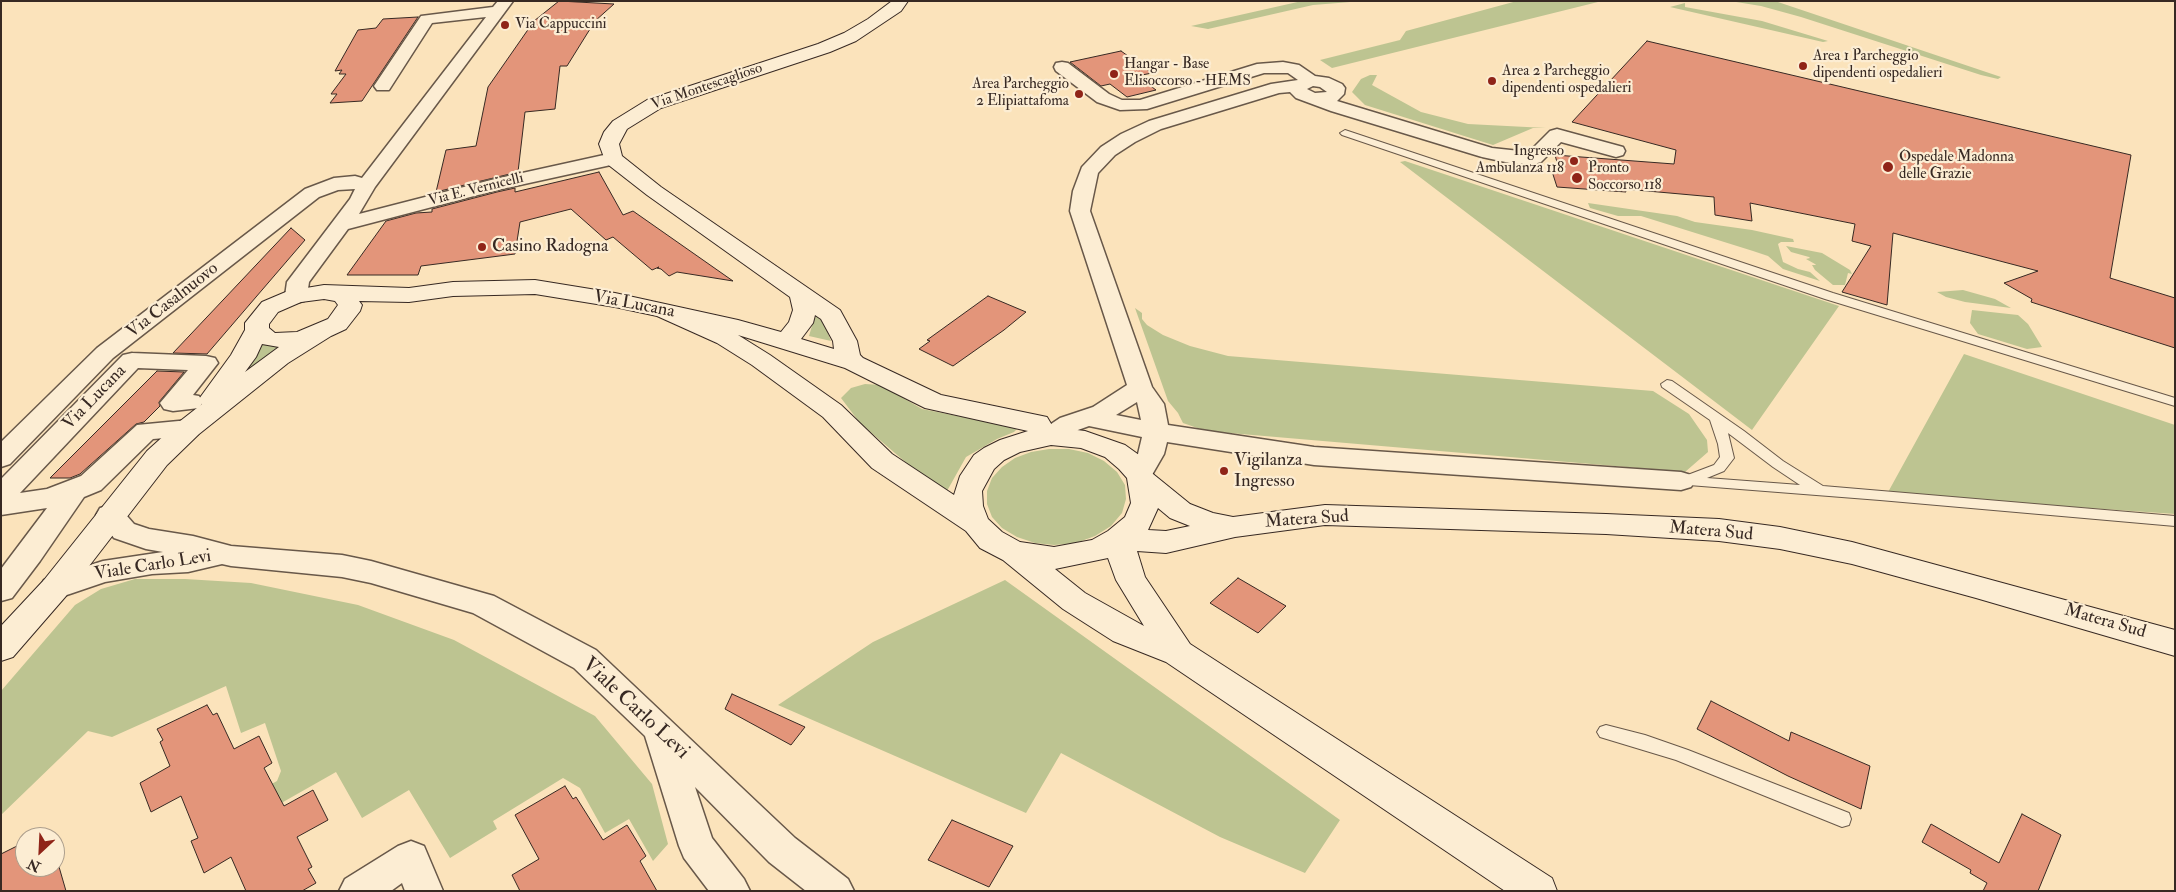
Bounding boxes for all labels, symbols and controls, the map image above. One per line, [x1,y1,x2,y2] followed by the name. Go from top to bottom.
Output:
[515,16,607,34] place label: Via Cappuccini
[499,19,511,31] marker: Via Cappuccini
[1813,48,1943,83] place label: Area 1 Parcheggio dipendenti ospedalieri
[1124,56,1251,91] place label: Hangar - Base Elisoccorso - HEMS
[649,60,765,114] street label: Via Montescaglioso
[1797,60,1809,72] marker: Area 1 Parcheggio dipendenti ospedalieri
[1502,63,1632,98] place label: Area 2 Parcheggio dipendenti ospedalieri
[1108,68,1120,80] marker: Hangar - Base Elisoccorso - HEMS
[1486,75,1498,87] marker: Area 2 Parcheggio dipendenti ospedalieri
[972,76,1069,111] place label: Area Parcheggio 2 Elipiattafoma
[1073,88,1085,100] marker: Area Parcheggio 2 Elipiattafoma
[1476,143,1564,178] place label: Ingresso Ambulanza 118
[1899,149,2014,184] place label: Ospedale Madonna delle Grazie
[1568,155,1580,167] marker: Ingresso Ambulanza 118
[1588,160,1662,195] place label: Pronto Soccorso 118
[1881,160,1895,174] marker: Ospedale Madonna delle Grazie
[426,169,526,211] street label: Via E. Vernicelli
[1570,171,1584,185] marker: Pronto Soccorso 118
[492,236,608,258] place label: Casino Radogna
[476,241,488,253] marker: Casino Radogna
[123,258,223,344] street label: Via Casalnuovo
[592,287,676,323] street label: Via Lucana
[59,361,131,435] street label: Via Lucana
[1234,450,1303,492] place label: Vigilanza Ingresso
[1218,465,1230,477] marker: Vigilanza Ingresso
[1264,506,1350,534] street label: Matera Sud
[1668,518,1754,546] street label: Matera Sud
[93,546,213,586] street label: Viale Carlo Levi
[2062,600,2148,644] street label: Matera Sud
[576,653,694,765] street label: Viale Carlo Levi
[15,827,65,877] north arrow
[25,855,43,875] text: N

